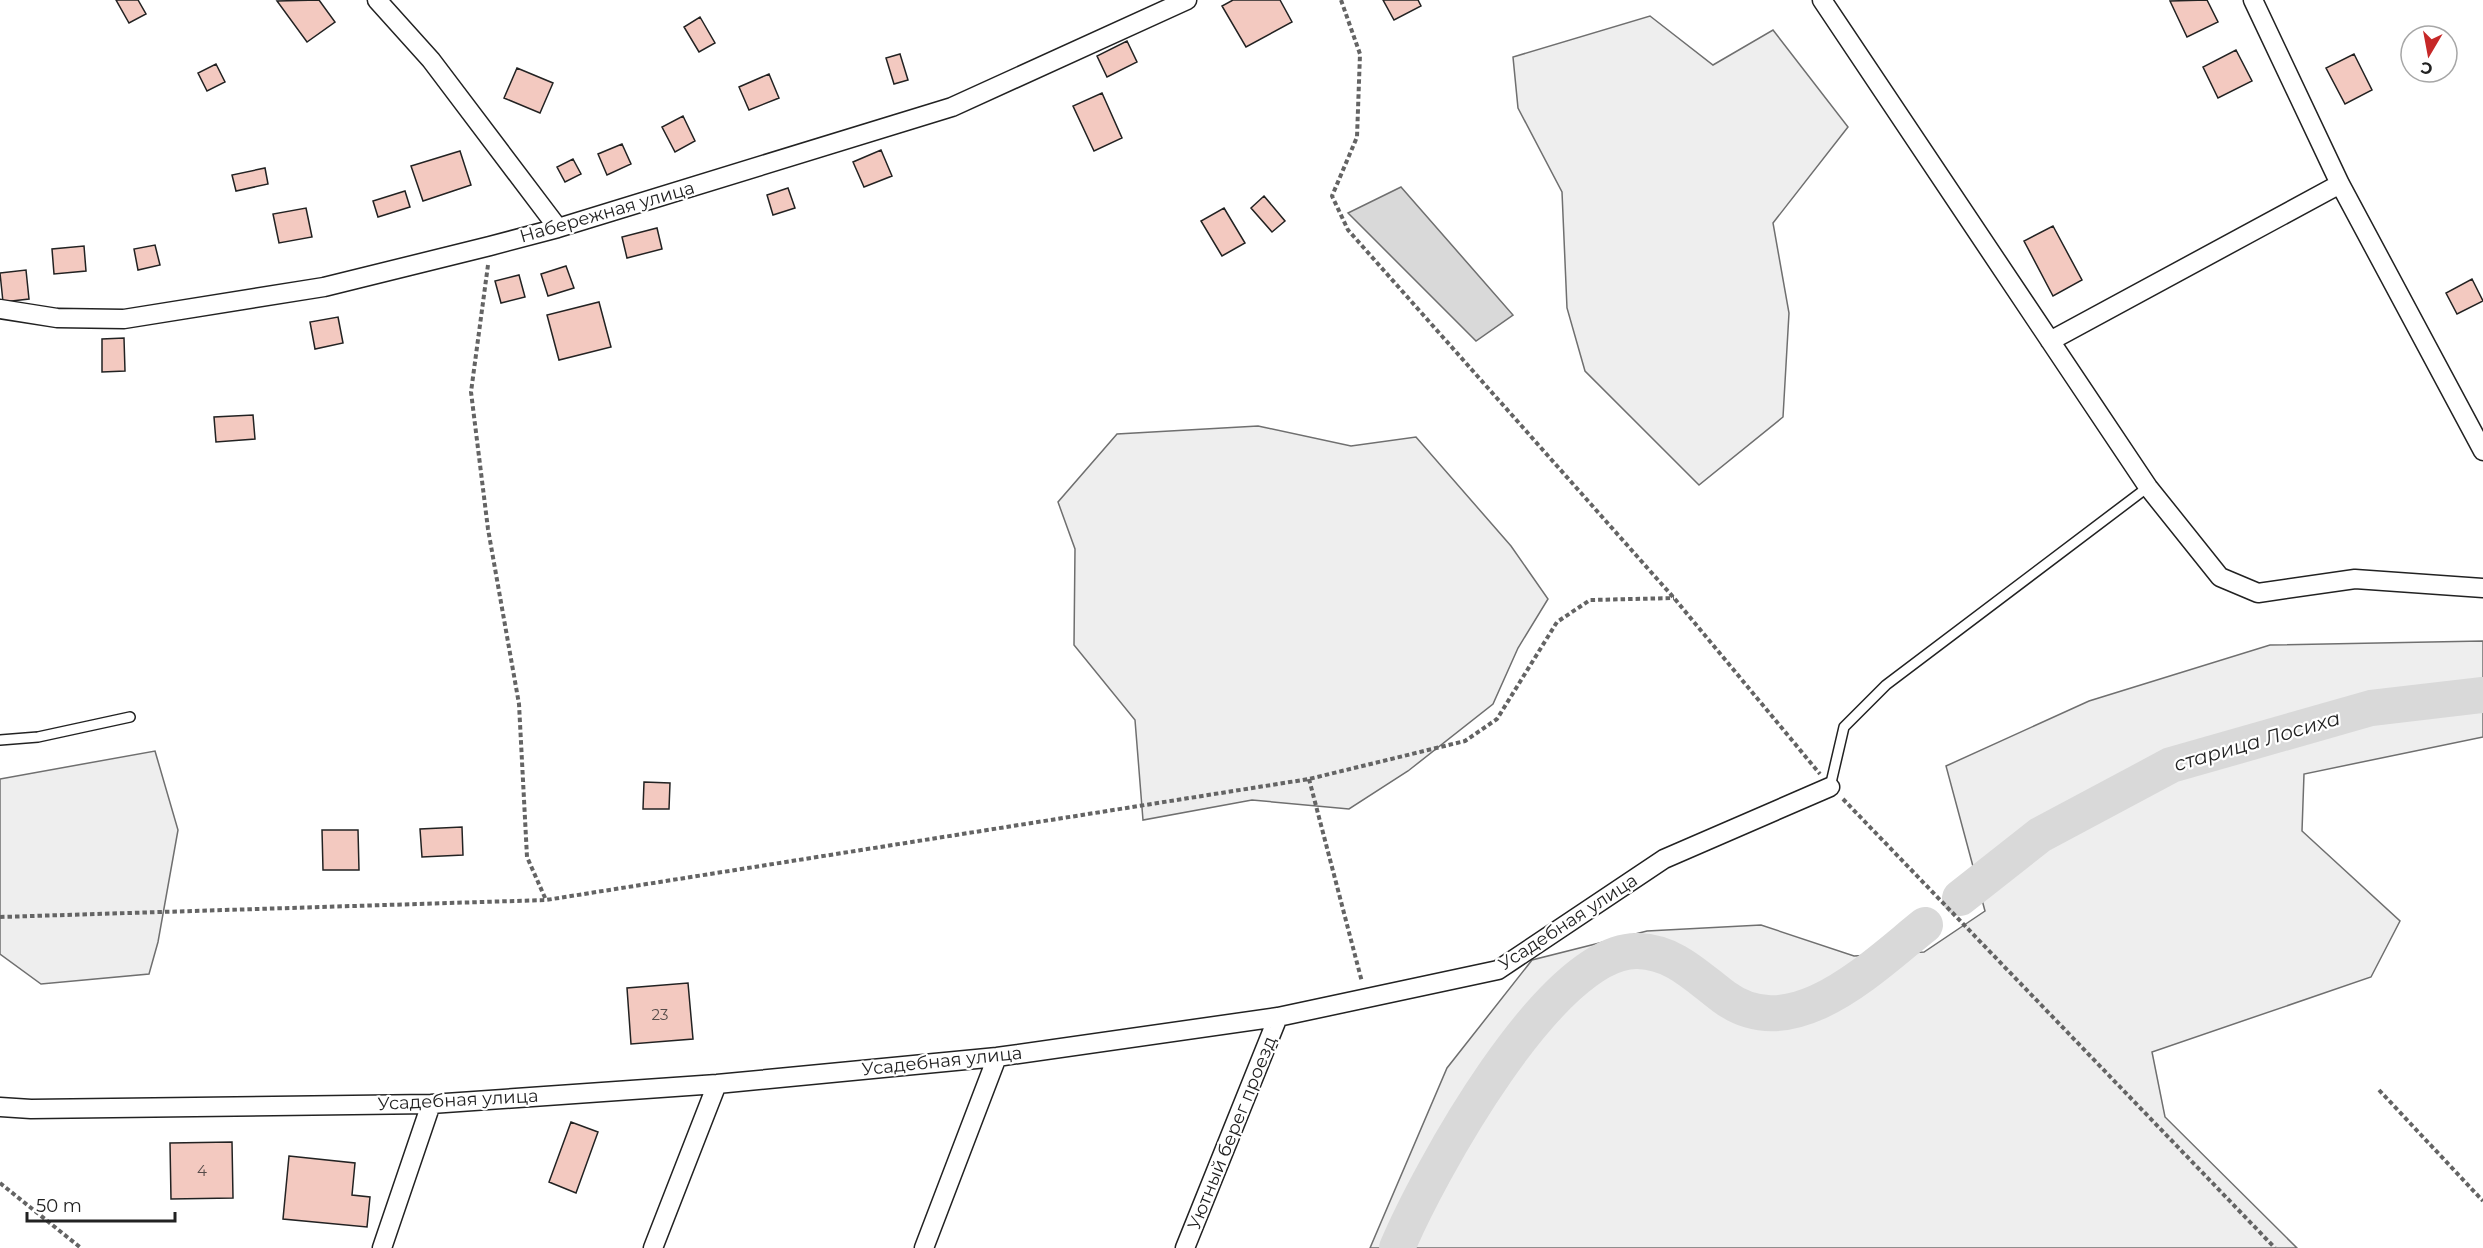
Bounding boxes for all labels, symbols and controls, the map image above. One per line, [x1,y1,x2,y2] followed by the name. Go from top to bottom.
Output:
[2399,24,2459,84] north arrow
[2419,58,2434,79] text: С
[517,177,697,247] street label: Набережная улица
[2171,706,2343,776] water label: старица Лосиха
[1494,869,1642,975] street label: Усадебная улица
[652,1005,668,1024] house number: 23
[1183,1033,1281,1233] street label: Уютный берег проезд
[861,1042,1023,1080] street label: Усадебная улица
[377,1085,539,1115] street label: Усадебная улица
[197,1161,207,1180] house number: 4
[27,1185,176,1223] scale bar
[36,1195,82,1217] text: 50 m

